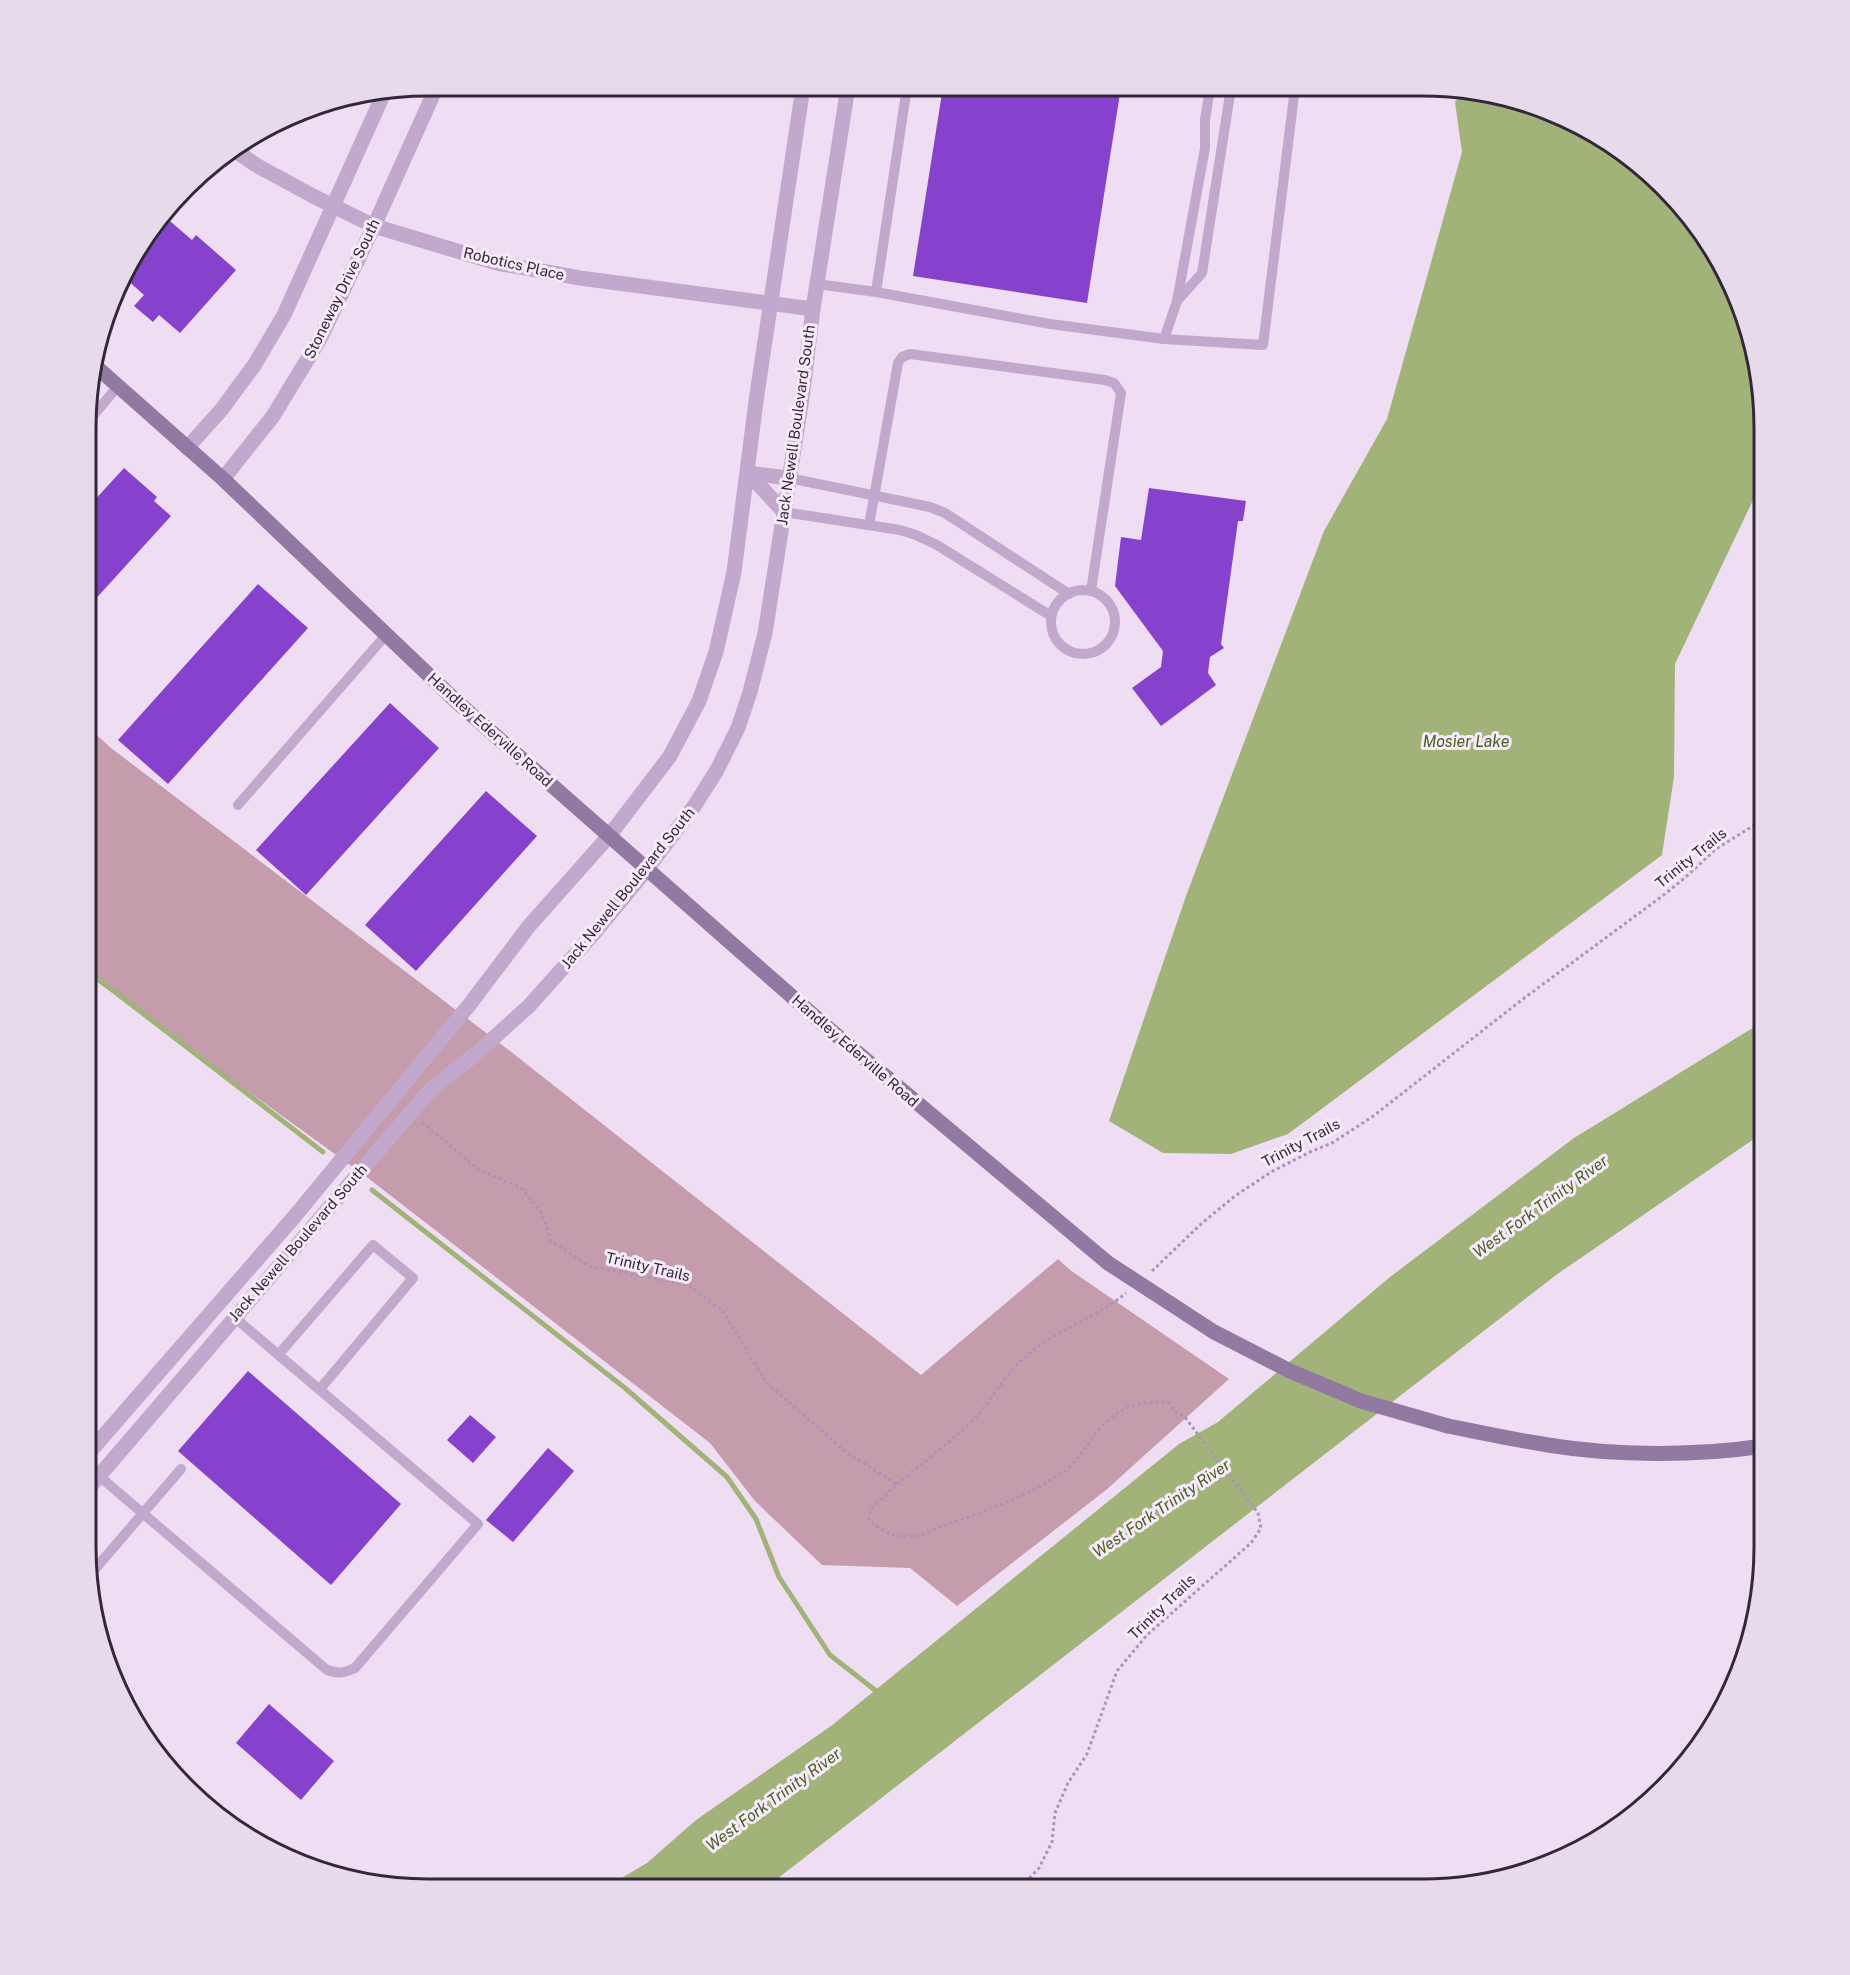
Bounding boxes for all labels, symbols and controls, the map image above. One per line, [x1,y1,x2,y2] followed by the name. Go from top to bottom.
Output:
[300,216,383,361] street label: Stoneway Drive South
[462,244,566,283] street label: Robotics Place
[773,324,818,526] street label: Jack Newell Boulevard South
[425,669,556,790] street label: Handley Ederville Road
[1423,732,1510,751] water label: Mosier Lake
[557,804,698,972] street label: Jack Newell Boulevard South
[1652,824,1729,891] street label: Trinity Trails
[789,991,922,1110] street label: Handley Ederville Road
[1259,1115,1343,1170] street label: Trinity Trails
[1469,1150,1612,1262] water label: West Fork Trinity River
[225,1161,370,1324] street label: Jack Newell Boulevard South
[604,1249,692,1284] street label: Trinity Trails
[1089,1455,1235,1562] water label: West Fork Trinity River
[1125,1571,1198,1643] street label: Trinity Trails
[702,1743,845,1855] water label: West Fork Trinity River

